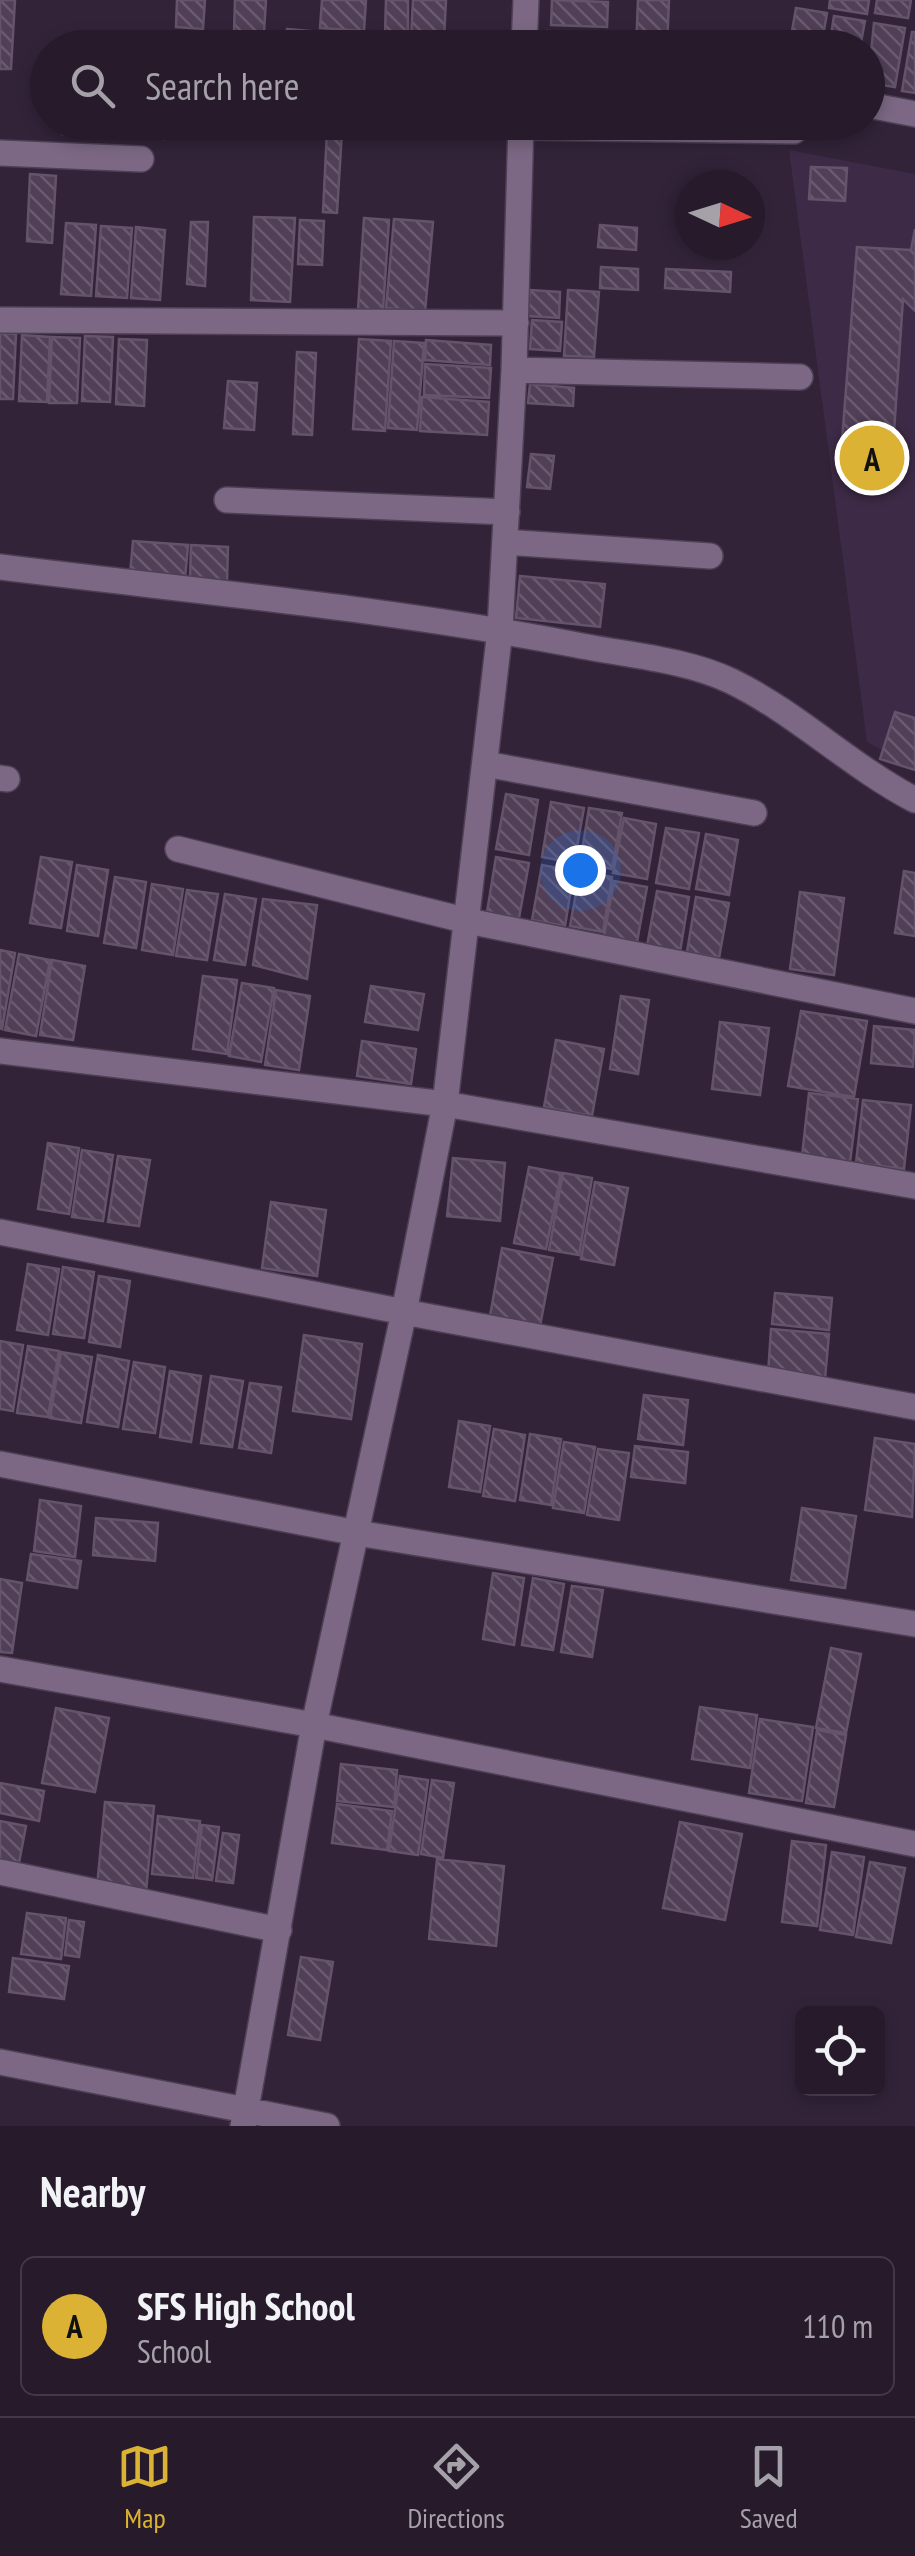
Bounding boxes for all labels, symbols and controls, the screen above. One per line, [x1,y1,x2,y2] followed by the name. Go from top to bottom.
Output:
[30,30,885,140] search box
[65,58,120,113] icon: search
[145,61,299,110] text: Search here
[675,170,765,260] north arrow
[840,420,904,496] pin: A
[555,845,606,896] your location
[795,2006,885,2096] map controls
[795,2006,885,2096] button: locate
[40,2164,145,2219] text: Nearby
[137,2281,355,2330] text: SFS High School
[66,2305,83,2347] text: A
[802,2305,873,2347] text: 110 m
[137,2330,211,2372] text: School
[117,2439,172,2536] tab: Map
[407,2439,505,2536] tab: Directions
[740,2439,798,2536] tab: Saved

